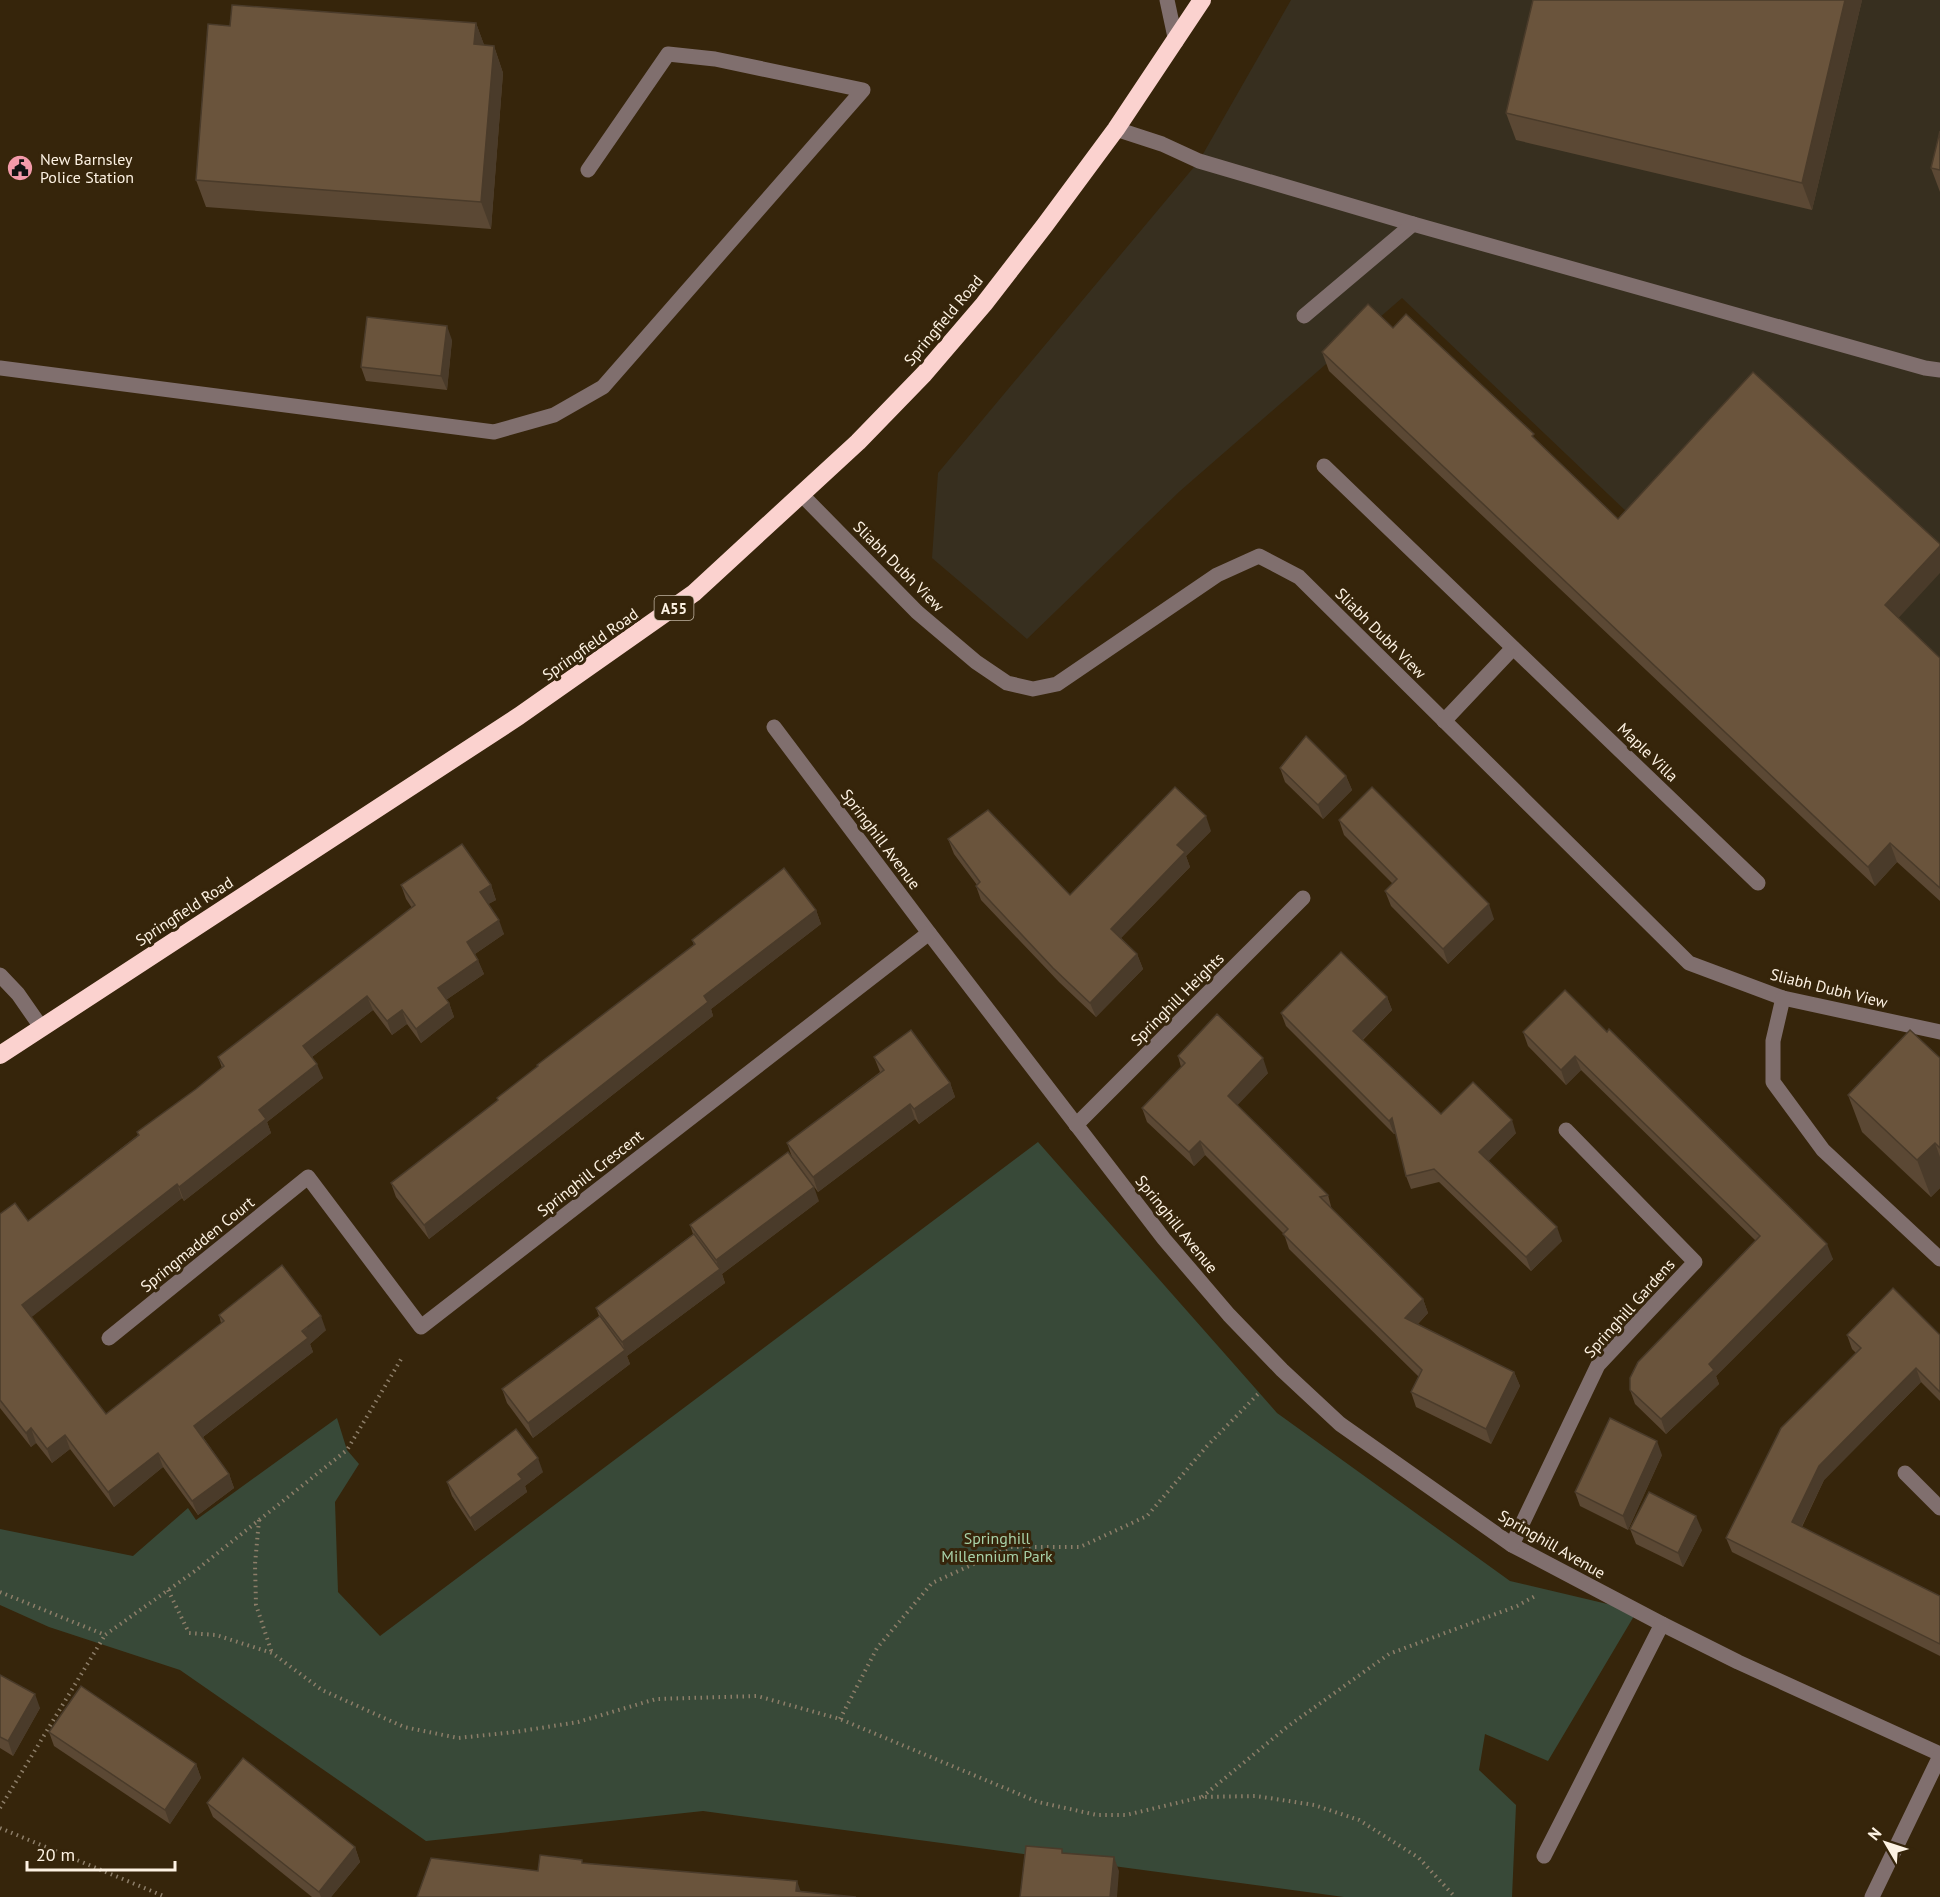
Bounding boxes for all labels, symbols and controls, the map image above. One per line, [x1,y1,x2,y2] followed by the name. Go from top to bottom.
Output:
[40,149,134,187] place label: New Barnsley Police Station
[5,153,35,183] public building icon: New Barnsley Police Station
[899,271,987,369] street label: Springfield Road
[849,516,949,616] street label: Sliabh Dubh View
[1331,583,1431,683] street label: Sliabh Dubh View
[654,596,694,620] road number: A55
[538,604,642,684] street label: Springfield Road
[1614,718,1682,786] street label: Maple Villa
[837,785,925,893] street label: Springhill Avenue
[131,872,237,950] street label: Springfield Road
[1126,948,1228,1050] street label: Springhill Heights
[1768,964,1890,1012] street label: Sliabh Dubh View
[533,1125,648,1221] street label: Springhill Crescent
[1131,1171,1223,1277] street label: Springhill Avenue
[136,1192,258,1296] street label: Springmadden Court
[1579,1254,1679,1362] street label: Springhill Gardens
[1495,1505,1609,1583] street label: Springhill Avenue
[941,1528,1053,1566] park label: Springhill Millennium Park
[1856,1813,1916,1873] north arrow
[1863,1823,1885,1844] text: N
[27,1834,176,1872] scale bar
[36,1843,75,1866] text: 20 m

